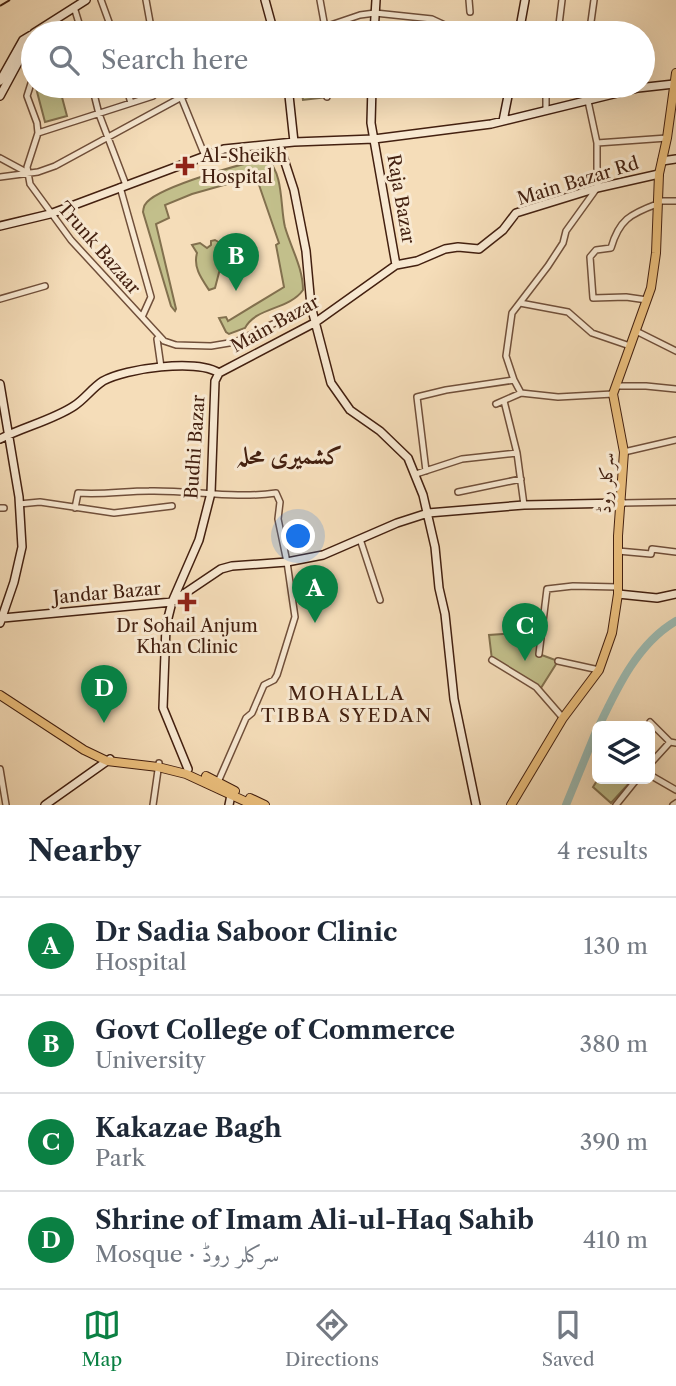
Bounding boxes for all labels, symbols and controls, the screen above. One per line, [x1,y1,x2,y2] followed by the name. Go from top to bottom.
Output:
[21,21,655,98] search box
[45,41,83,79] icon: search
[101,44,248,76] text: Search here
[200,145,287,188] place label: Al-Sheikh Hospital
[514,152,642,210] street label: Main Bazar Rd
[382,153,420,246] street label: Raja Bazar
[175,156,195,176] marker: Al-Sheikh Hospital
[53,197,145,299] street label: Trunk Bazaar
[213,233,259,291] pin: B
[227,291,323,357] street label: Main Bazar
[180,394,210,500] street label: Budhi Bazar
[236,441,342,470] district label: کشمیری محلہ
[593,452,620,514] street label: سرکلر روڈ
[281,519,315,553] your location
[292,565,338,623] pin: A
[49,577,162,609] street label: Jandar Bazar
[177,592,197,612] marker: Dr Sohail Anjum Khan Clinic
[502,603,548,661] pin: C
[116,615,258,658] place label: Dr Sohail Anjum Khan Clinic
[81,665,127,723] pin: D
[261,682,433,727] district label: MOHALLA TIBBA SYEDAN
[592,721,655,784] map controls
[592,721,655,784] button: layers
[28,832,141,869] text: Nearby
[557,837,648,865] text: 4 results
[95,916,397,948] text: Dr Sadia Saboor Clinic
[42,932,60,960] text: A
[584,932,648,960] text: 130 m
[95,948,187,976] text: Hospital
[95,1014,455,1046] text: Govt College of Commerce
[42,1030,60,1058] text: B
[580,1030,648,1058] text: 380 m
[95,1046,206,1074] text: University
[95,1112,282,1144] text: Kakazae Bagh
[42,1128,60,1156] text: C
[580,1128,648,1156] text: 390 m
[95,1144,145,1172] text: Park
[95,1204,534,1236] text: Shrine of Imam Ali-ul-Haq Sahib
[41,1226,61,1254] text: D
[583,1226,648,1254] text: 410 m
[95,1240,279,1268] text: Mosque · سرکلر روڈ
[81,1306,122,1371] tab: Map
[285,1306,379,1371] tab: Directions
[542,1306,595,1371] tab: Saved

